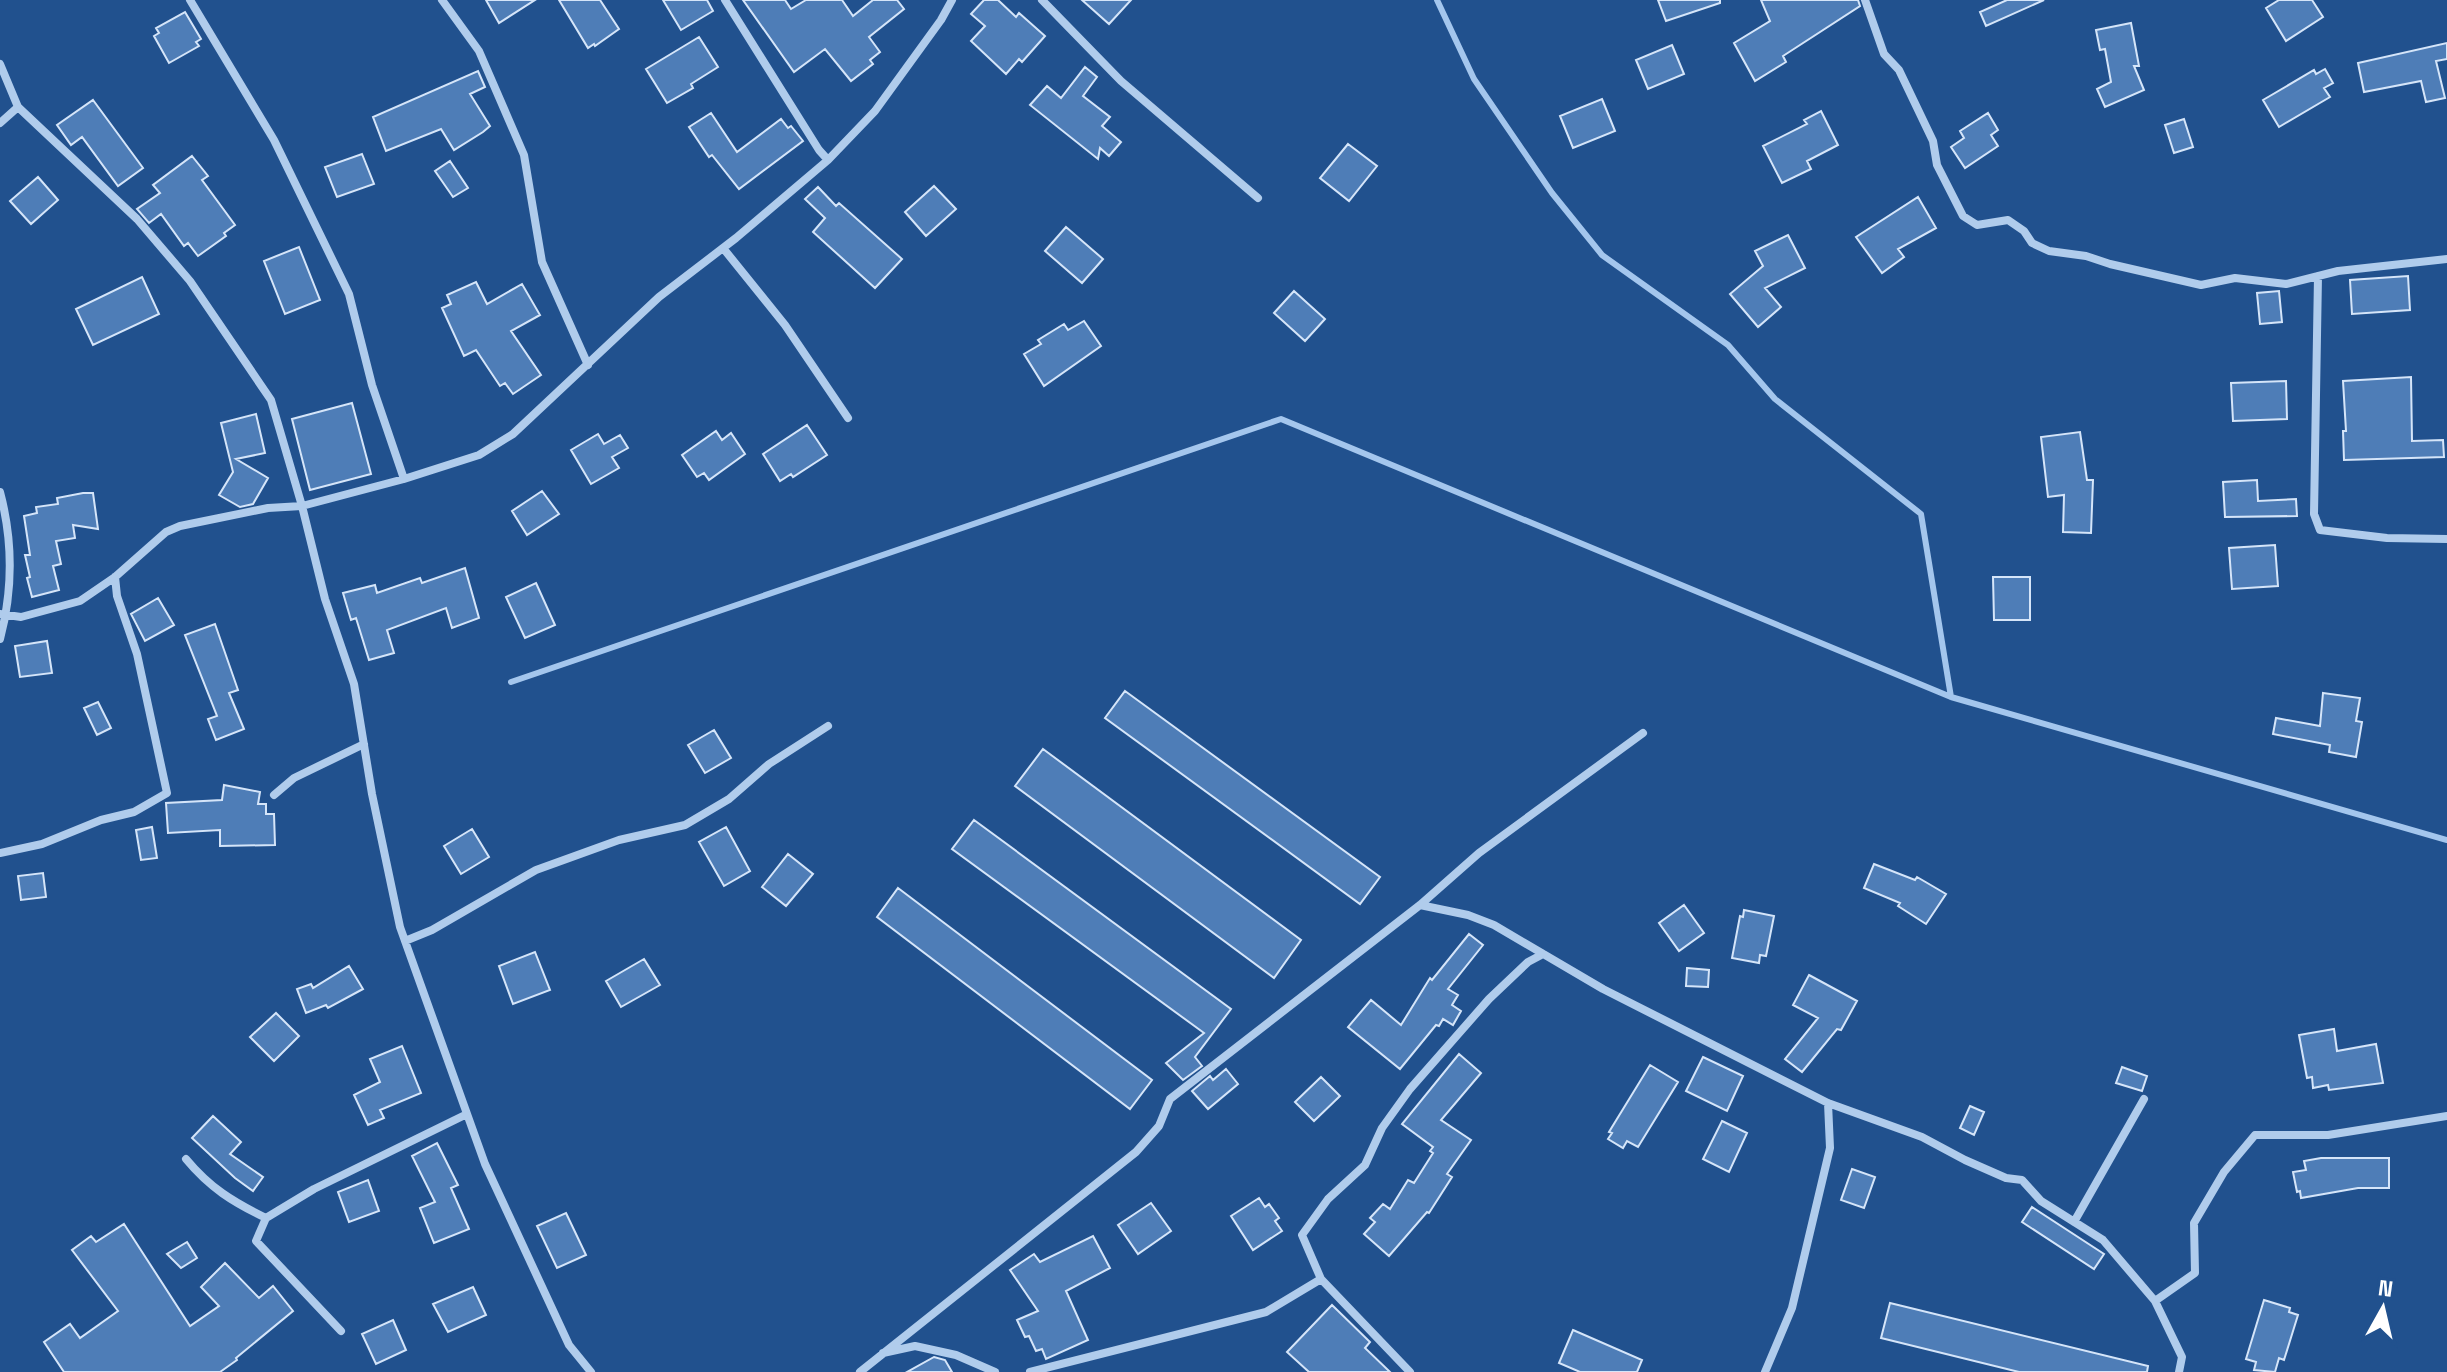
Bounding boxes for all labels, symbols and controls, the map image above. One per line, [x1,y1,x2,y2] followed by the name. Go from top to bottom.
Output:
[2343,1268,2423,1348] north arrow
[2377,1273,2395,1303] text: N

